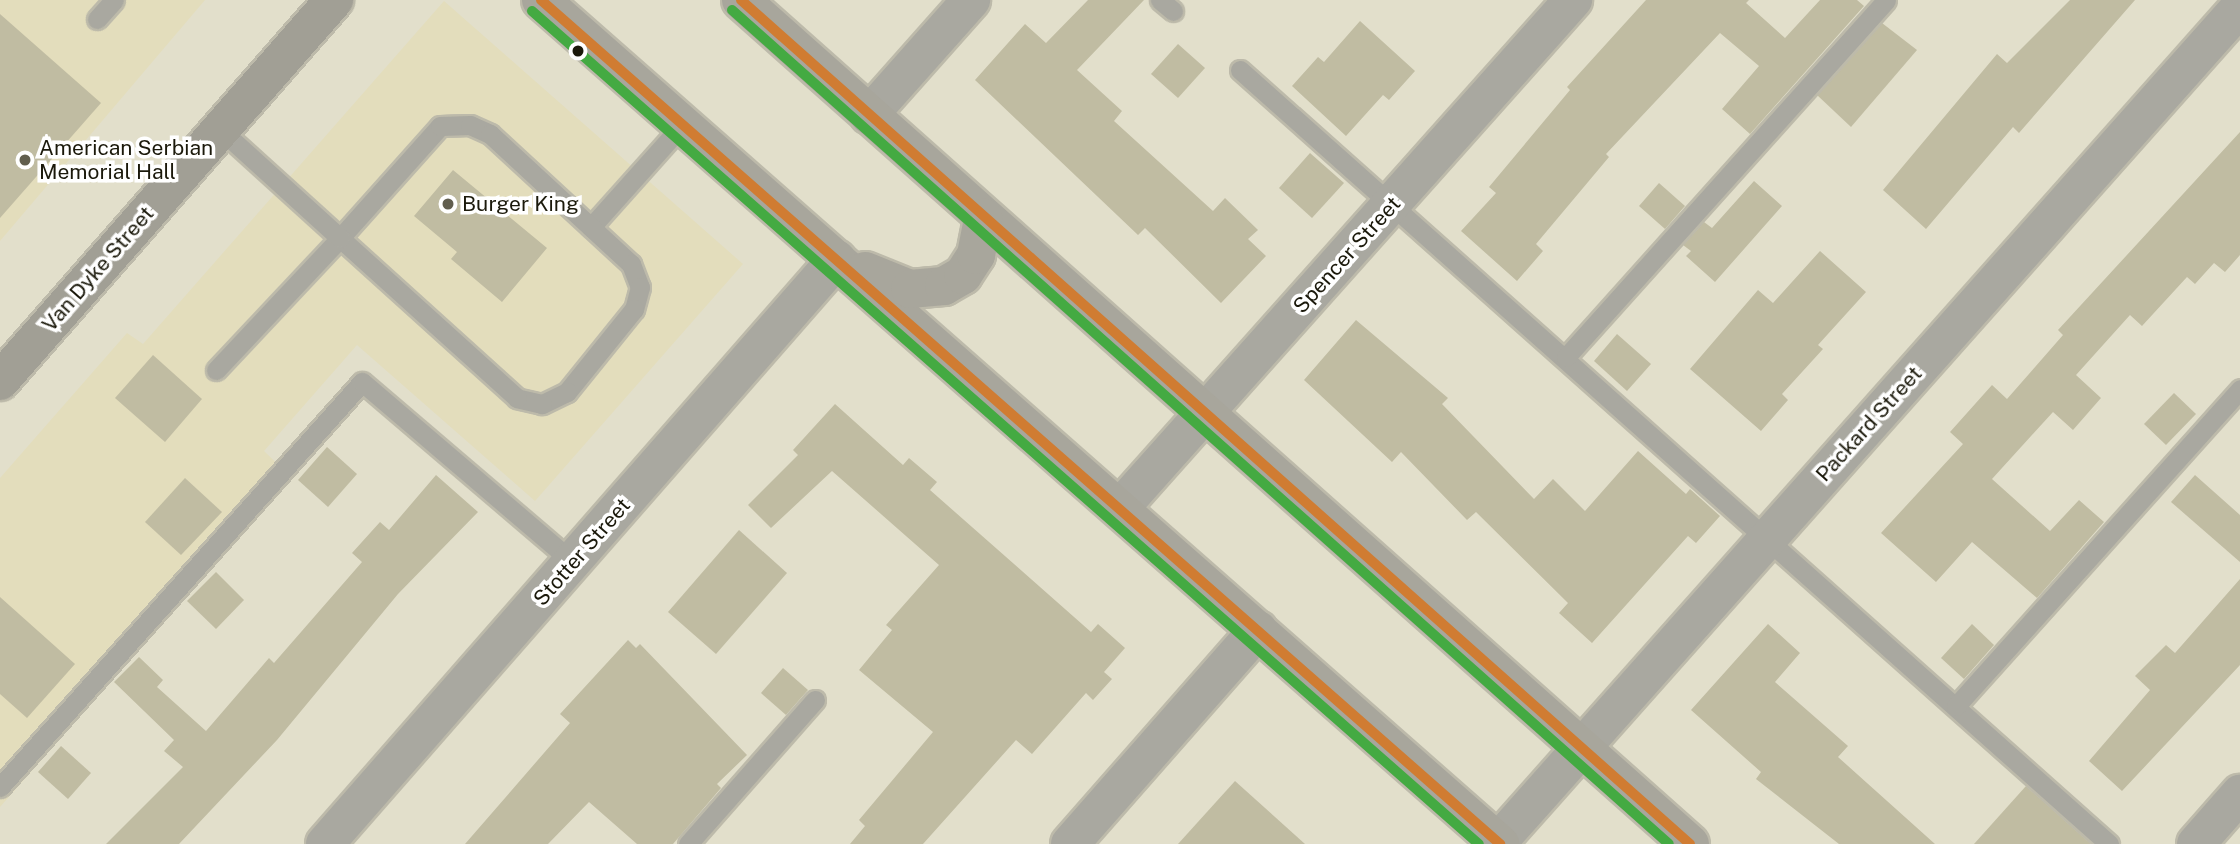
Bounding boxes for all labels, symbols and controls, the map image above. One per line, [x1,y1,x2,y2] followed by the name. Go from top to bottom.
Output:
[571,44,585,58] unlabelled marker
[39,135,213,185] place label: American Serbian Memorial Hall
[17,152,33,168] marker: American Serbian Memorial Hall
[462,191,579,217] place label: Burger King
[1288,191,1406,319] street label: Spencer Street
[440,196,456,212] marker: Burger King
[37,201,159,337] street label: Van Dyke Street
[1811,361,1927,487] street label: Packard Street
[528,493,636,611] street label: Stotter Street

